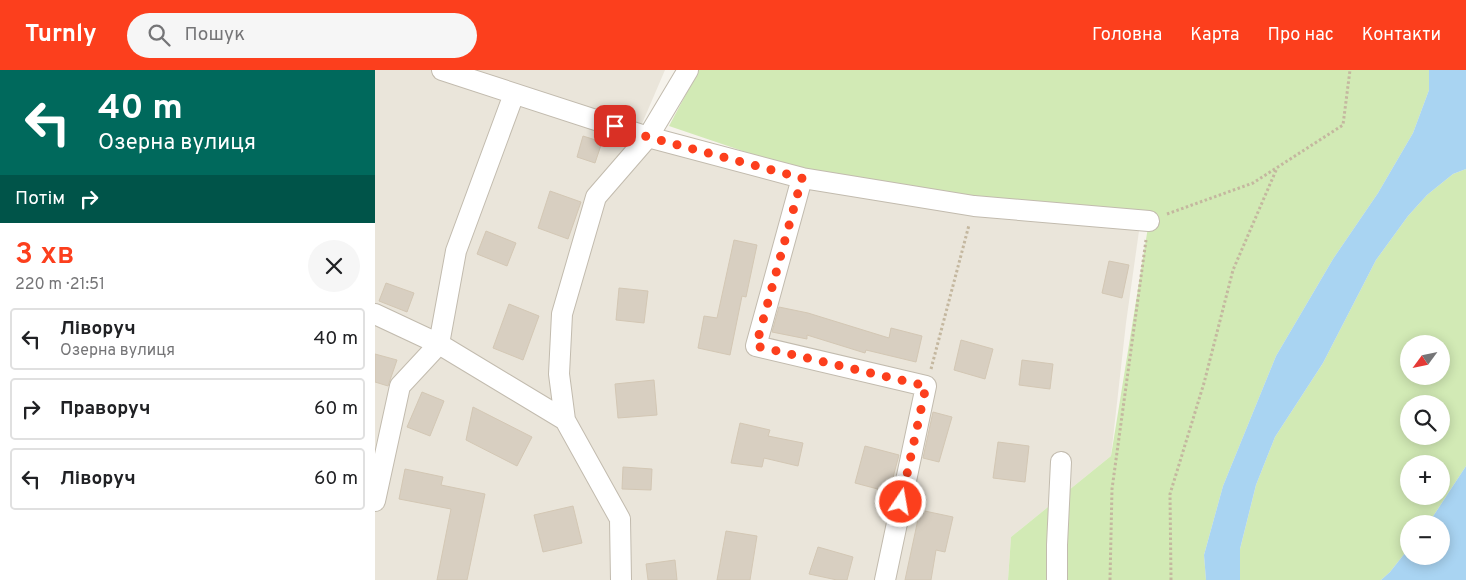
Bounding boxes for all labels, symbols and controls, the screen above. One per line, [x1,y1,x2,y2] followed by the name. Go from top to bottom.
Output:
[127,13,477,58] search box
[25,20,97,50] text: Turnly
[145,21,173,49] icon: search
[185,23,245,47] text: Пошук
[1092,24,1162,47] text: Головна
[1190,24,1240,47] text: Карта
[1268,24,1334,47] text: Про нас
[1362,24,1441,47] text: Контакти
[98,87,183,131] text: 40 m
[15,90,80,155] icon: left
[594,105,636,147] pin
[601,112,629,140] icon: arrive
[98,130,256,157] text: Озерна вулиця
[75,185,103,213] icon: right
[15,187,65,211] text: Потім
[15,237,75,274] text: 3 хв
[308,240,360,292] button: close
[15,275,105,295] text: 220 m · 21:51
[60,317,136,341] text: Ліворуч
[17,325,45,353] icon: left
[313,327,358,351] text: 40 m
[1400,335,1450,385] north arrow
[1400,335,1450,565] map controls
[60,341,175,361] text: Озерна вулиця
[17,395,45,423] icon: right
[1400,395,1450,445] button: search
[60,397,151,421] text: Праворуч
[314,397,358,421] text: 60 m
[1400,455,1450,505] button: +
[17,465,45,493] icon: left
[60,467,136,491] text: Ліворуч
[314,467,358,491] text: 60 m
[874,475,926,527] position arrow
[1400,515,1450,565] button: −

